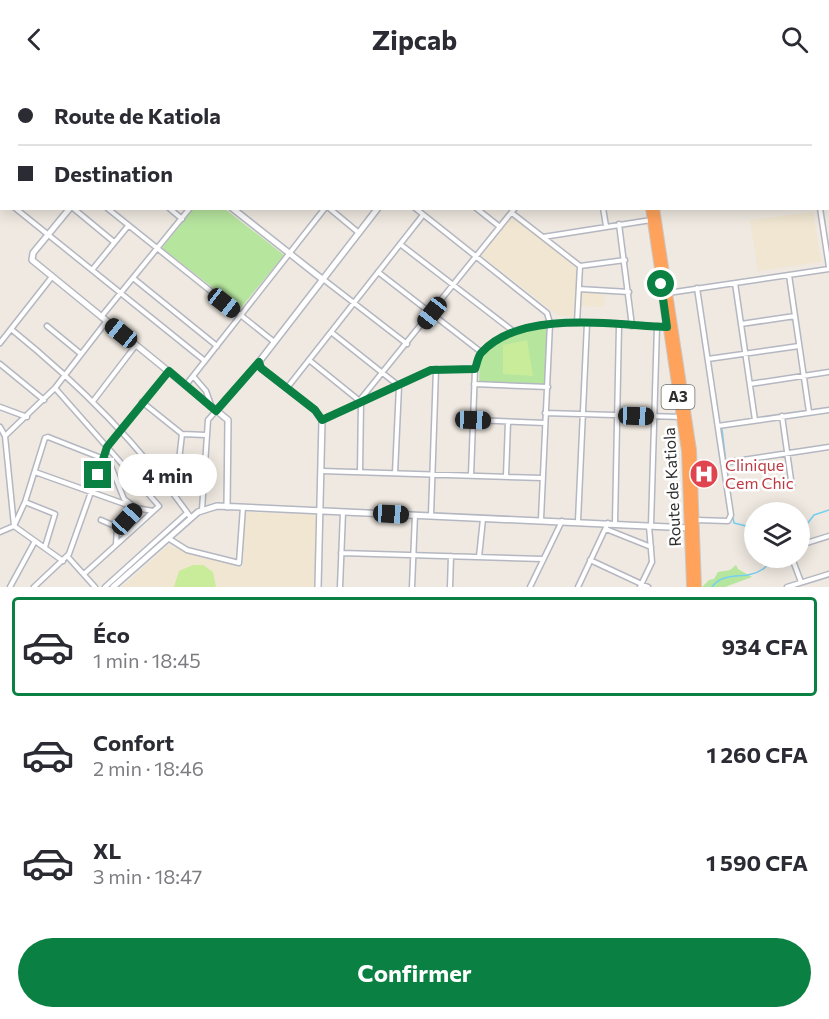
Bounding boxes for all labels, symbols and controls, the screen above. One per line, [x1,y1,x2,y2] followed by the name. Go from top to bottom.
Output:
[18,23,51,56] icon: back
[372,23,457,56] text: Zipcab
[778,23,811,56] icon: search
[54,102,221,129] text: Route de Katiola
[54,160,173,187] text: Destination
[647,270,674,297] route start
[204,285,244,321] car
[414,293,450,333] car
[101,315,141,351] car
[662,385,694,409] road number: A3
[618,406,654,426] car
[455,410,491,430] car
[659,427,684,547] street label: Route de Katiola
[119,454,218,496] callout: 4 min
[725,455,794,492] place label: Clinique Cem Chic
[688,458,720,490] hospital icon: Clinique Cem Chic
[84,461,111,488] route end
[142,463,193,487] text: 4 min
[108,500,146,538] car
[744,502,810,568] map controls
[744,502,810,568] button: layers
[373,504,409,524] car
[21,620,75,674] icon: car
[93,621,130,648] text: Éco
[721,633,808,660] text: 934 CFA
[93,648,201,672] text: 1 min · 18:45
[21,728,75,782] icon: car
[93,729,174,756] text: Confort
[706,741,808,768] text: 1 260 CFA
[93,756,204,780] text: 2 min · 18:46
[21,836,75,890] icon: car
[93,837,121,864] text: XL
[706,849,808,876] text: 1 590 CFA
[93,864,202,888] text: 3 min · 18:47
[18,938,811,1007] button: Confirmer

